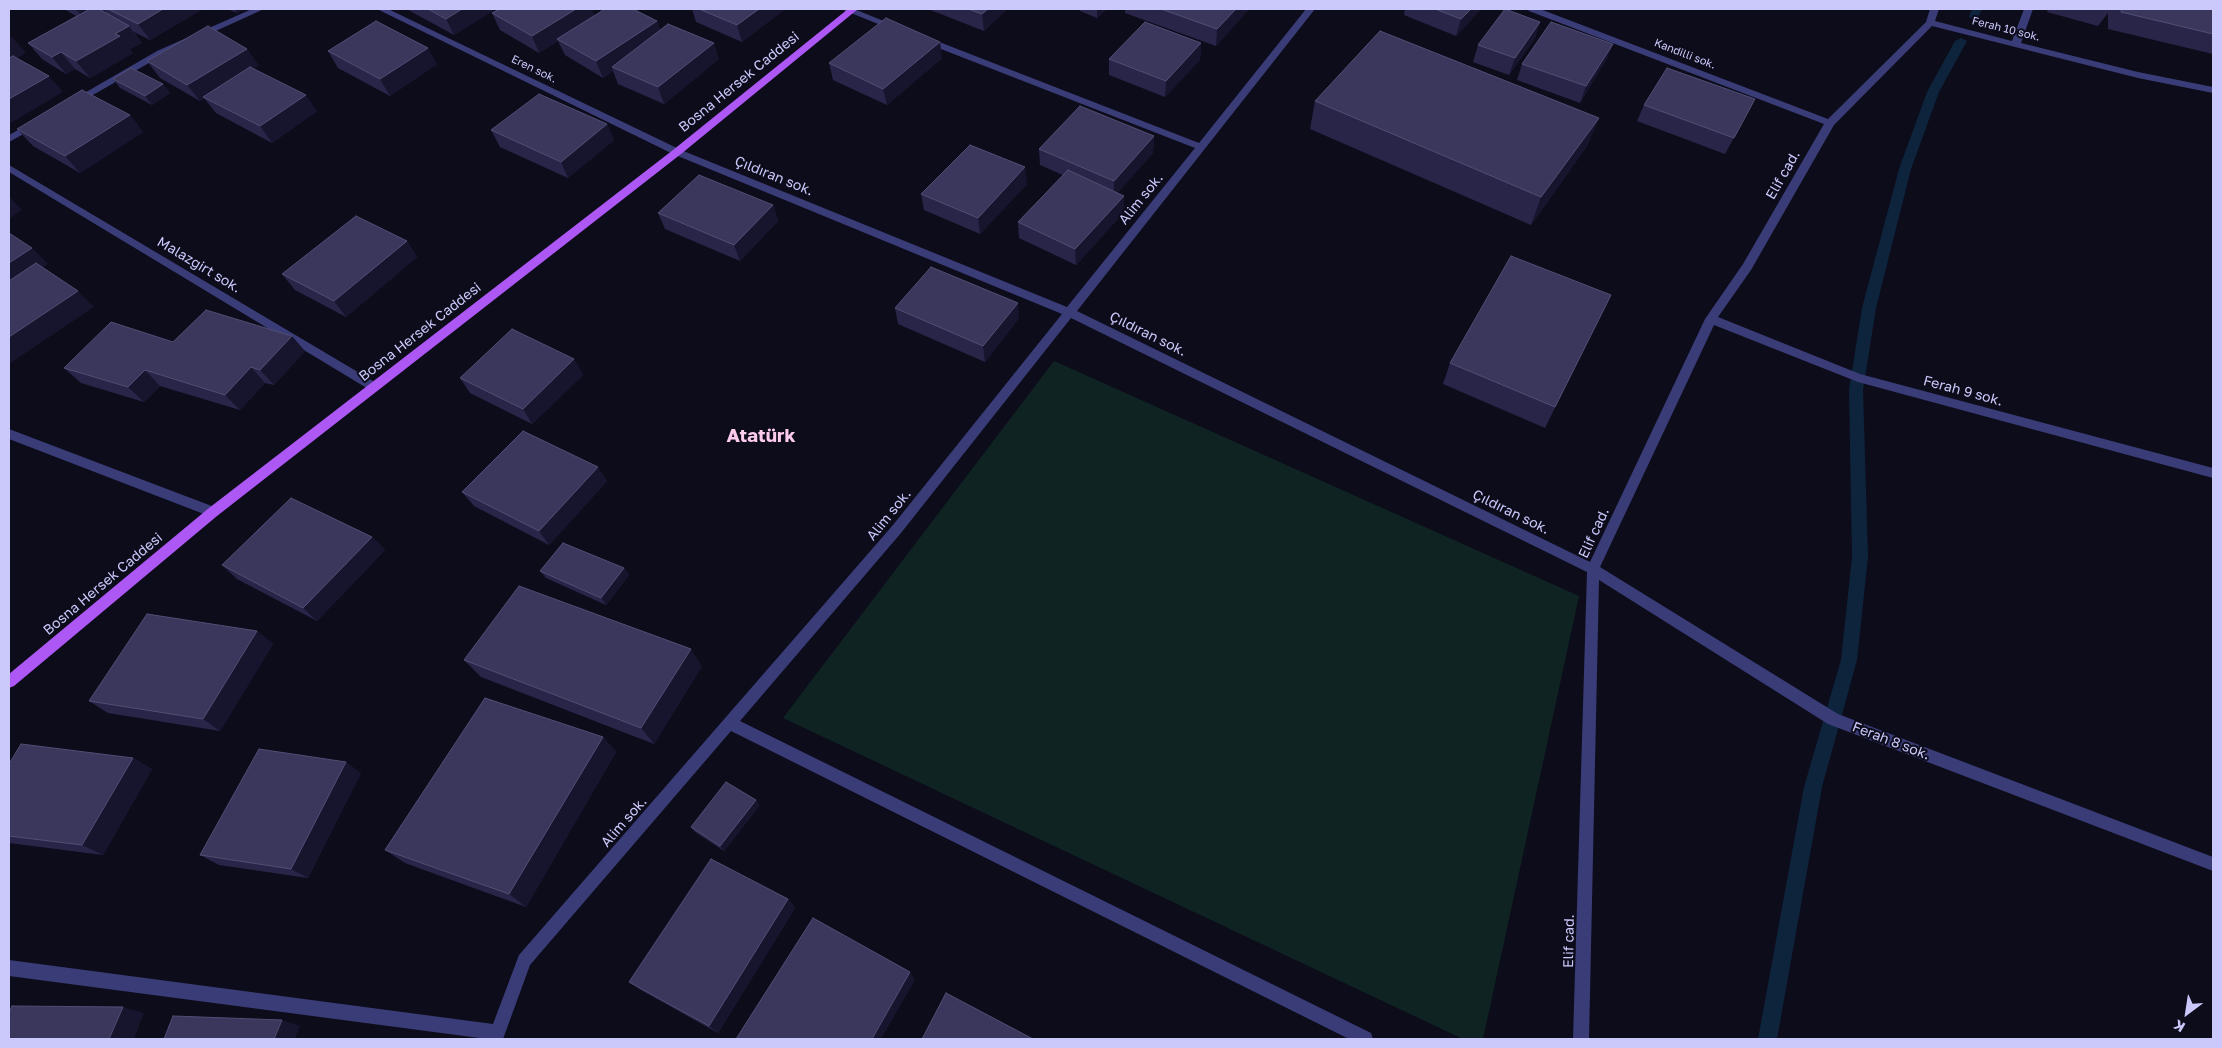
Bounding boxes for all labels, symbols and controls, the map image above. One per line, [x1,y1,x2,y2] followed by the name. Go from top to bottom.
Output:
[1971,14,2041,44] street label: Ferah 10 sok.
[675,28,803,136] street label: Bosna Hersek Caddesi
[1652,36,1718,72] street label: Kandilli sok.
[509,52,559,86] street label: Eren sok.
[1762,148,1804,202] street label: Elif cad.
[732,153,816,199] street label: Çıldıran sok.
[1115,170,1167,228] street label: Alim sok.
[154,233,244,297] street label: Malazgirt sok.
[356,279,484,385] street label: Bosna Hersek Caddesi
[1107,308,1189,360] street label: Çıldıran sok.
[1921,372,2005,410] street label: Ferah 9 sok.
[727,425,795,447] district label: Atatürk
[863,486,915,544] street label: Alim sok.
[1470,486,1552,538] street label: Çıldıran sok.
[1575,505,1613,561] street label: Elif cad.
[40,529,166,639] street label: Bosna Hersek Caddesi
[1850,719,1932,763] street label: Ferah 8 sok.
[598,793,650,851] street label: Alim sok.
[1560,914,1578,968] street label: Elif cad.
[2162,988,2212,1038] north arrow
[2170,1016,2188,1036] text: K

